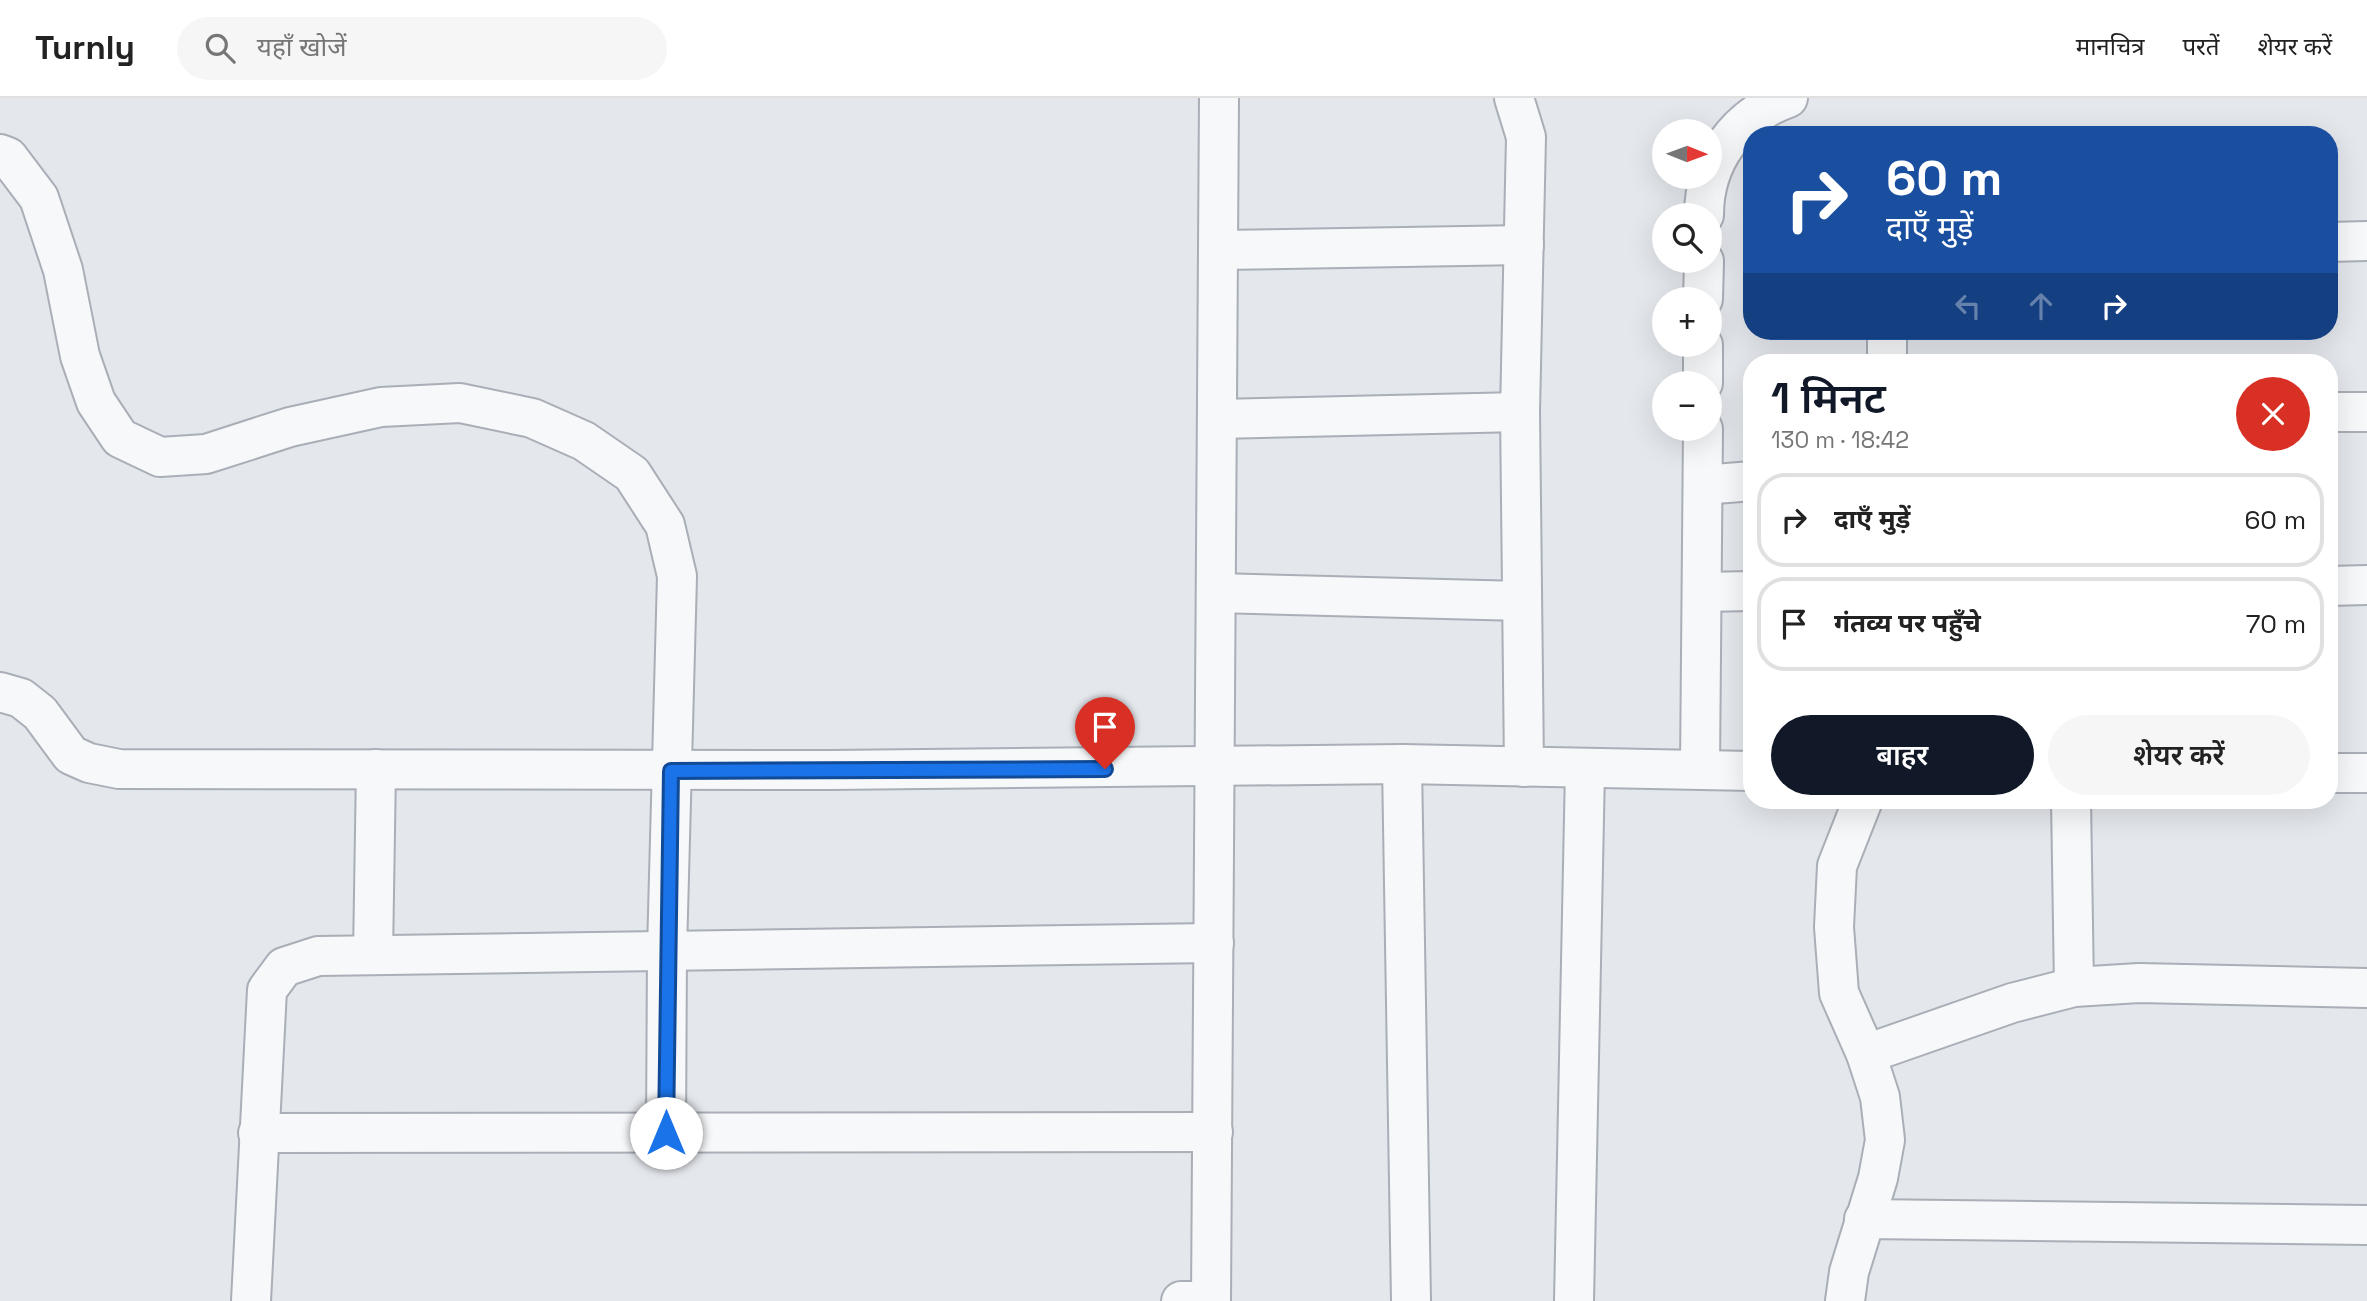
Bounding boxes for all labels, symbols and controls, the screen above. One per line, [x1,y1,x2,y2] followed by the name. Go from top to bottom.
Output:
[177,17,667,80] search box
[35,27,135,69] text: Turnly
[201,29,239,67] icon: search
[257,30,346,64] text: यहाँ खोजें
[2076,31,2144,62] text: मानचित्र
[2182,31,2220,62] text: परतें
[2258,31,2332,62] text: शेयर करें
[1652,119,1722,189] north arrow
[1652,119,1722,441] map controls
[1886,147,2002,209] text: 60 m
[1771,154,1862,245] icon: right
[1652,203,1722,273] button: search
[1886,208,1973,248] text: दाएँ मुड़ें
[1652,287,1722,357] button: +
[1949,287,1987,325] icon: left
[2022,287,2060,325] icon: ahead
[2095,287,2133,325] icon: right
[1652,371,1722,441] button: −
[1771,372,1886,425] text: 1 मिनट
[2236,377,2310,451] button: close
[1771,425,1909,455] text: 130 m · 18:42
[1775,501,1813,539] icon: right
[1834,502,1910,536] text: दाएँ मुड़ें
[2244,503,2306,537] text: 60 m
[1775,605,1813,643] icon: arrive
[1834,606,1981,640] text: गंतव्य पर पहुँचे
[2246,607,2306,641] text: 70 m
[1075,697,1135,769] pin
[1086,708,1124,746] icon: arrive
[1771,715,2034,795] button: बाहर
[2048,715,2310,795] button: शेयर करें
[629,1096,703,1170] position arrow

